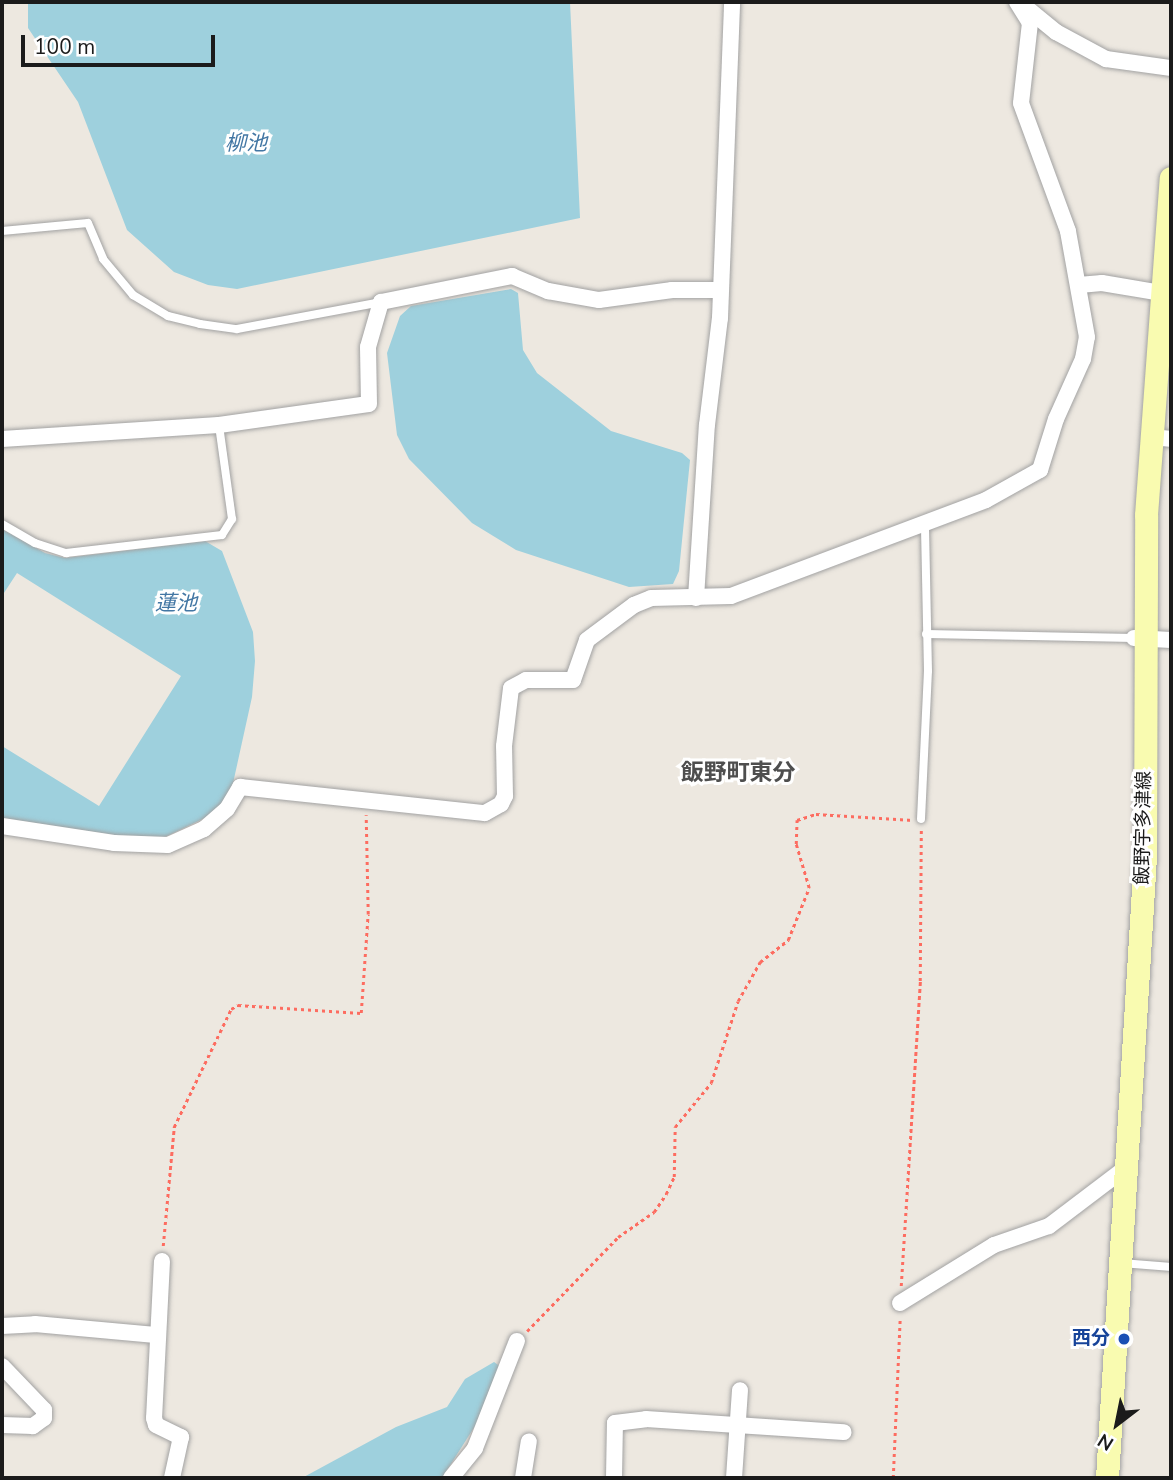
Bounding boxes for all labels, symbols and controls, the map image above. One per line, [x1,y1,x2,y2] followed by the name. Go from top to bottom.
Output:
[24,21,219,65] scale bar
[34,33,95,61] text: 100 m
[225,130,267,156] water label: 柳池
[155,590,197,616] water label: 蓮池
[681,759,795,787] district label: 飯野町東分
[1132,771,1156,885] street label: 飯野宇多津線
[1072,1328,1110,1350] place label: 西分
[1116,1331,1132,1347] marker: 西分
[1082,1389,1152,1459] north arrow
[1093,1427,1119,1457] text: N

